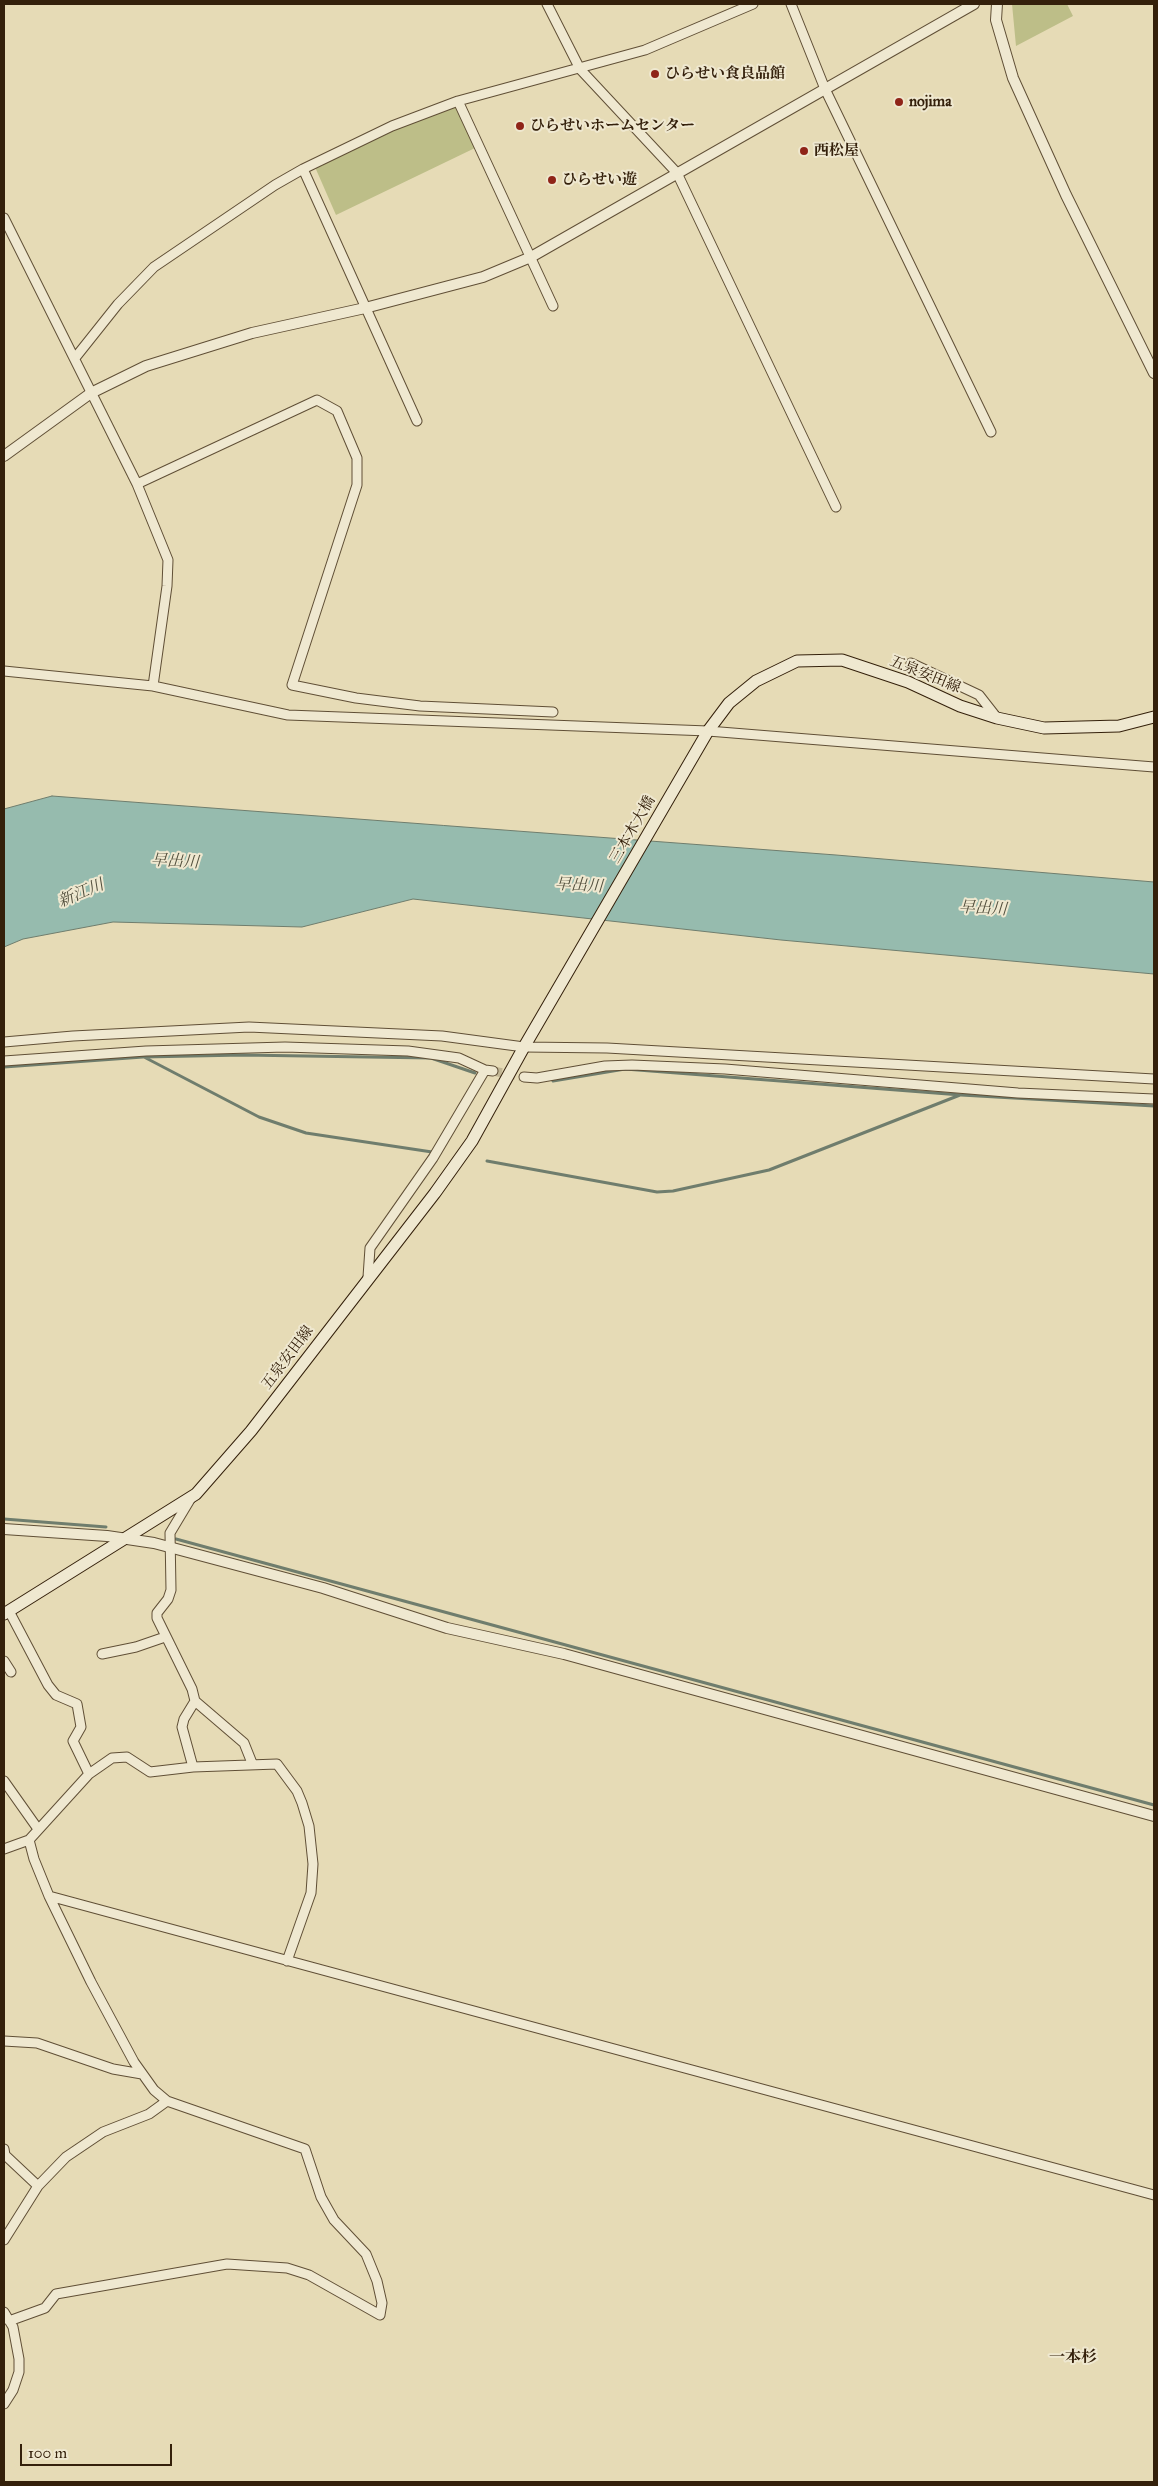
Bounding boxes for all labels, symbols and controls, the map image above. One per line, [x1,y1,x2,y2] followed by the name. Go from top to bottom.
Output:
[665,65,785,83] place label: ひらせい食良品館
[649,68,661,80] marker: ひらせい食良品館
[909,93,952,111] place label: nojima
[893,96,905,108] marker: nojima
[530,117,695,135] place label: ひらせいホームセンター
[514,120,526,132] marker: ひらせいホームセンター
[814,142,859,160] place label: 西松屋
[798,145,810,157] marker: 西松屋
[562,171,637,189] place label: ひらせい遊
[546,174,558,186] marker: ひらせい遊
[887,653,963,697] street label: 五泉安田線
[606,793,660,867] street label: 三本木大橋
[151,851,199,873] water label: 早出川
[555,875,603,897] water label: 早出川
[55,876,107,912] water label: 新江川
[959,898,1007,920] water label: 早出川
[258,1323,318,1393] street label: 五泉安田線
[1049,2348,1097,2368] district label: 一本杉
[22,2434,175,2466] scale bar
[28,2444,67,2462] text: 100 m

